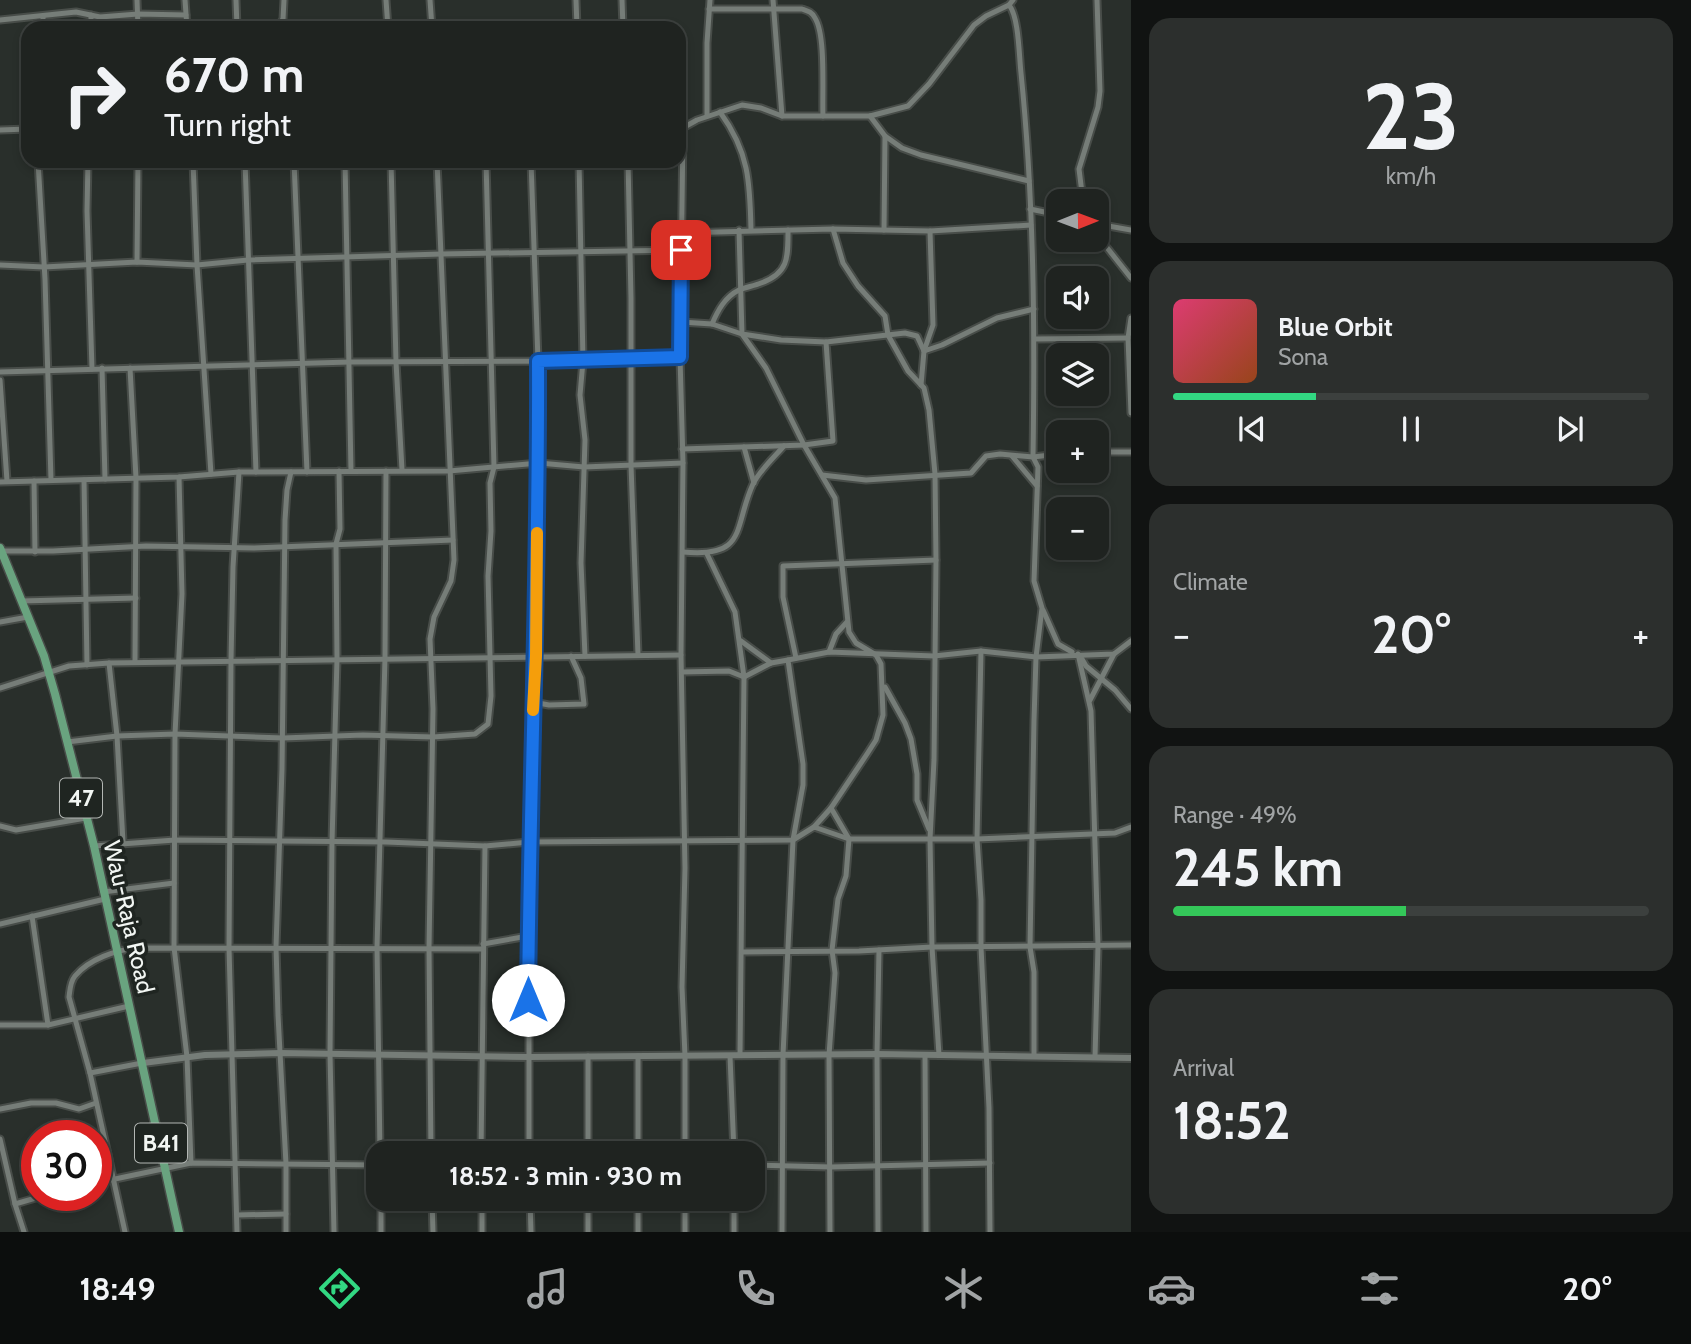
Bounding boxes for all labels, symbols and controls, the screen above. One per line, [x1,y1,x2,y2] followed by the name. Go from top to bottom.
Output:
[164,45,304,104] text: 670 m
[49,49,140,140] icon: right
[1362,61,1460,172] text: 23
[164,105,291,144] text: Turn right
[1386,162,1436,190] text: km/h
[1046,189,1110,252] north arrow
[1046,189,1109,560] map controls
[651,220,711,280] pin
[662,231,700,269] icon: arrive
[1046,266,1109,329] button: sound
[1278,311,1393,343] text: Blue Orbit
[1046,343,1109,406] button: layers
[1278,343,1328,371] text: Sona
[1233,410,1271,448] icon: previous
[1392,410,1430,448] icon: pause
[1551,410,1589,448] icon: next
[1046,420,1109,483] button: +
[1046,497,1109,560] button: −
[1173,568,1248,596] text: Climate
[1371,603,1451,666] text: 20°
[1173,611,1190,658] text: −
[1632,611,1649,658] text: +
[60,778,102,818] road number: 47
[1173,801,1297,829] text: Range · 49%
[1173,836,1343,899] text: 245 km
[97,838,161,996] street label: Wau-Raja Road
[491,963,565,1037] position arrow
[1173,1054,1234,1082] text: Arrival
[1173,1089,1291,1152] text: 18:52
[21,1120,112,1211] speed limit sign: 30
[135,1124,187,1162] road number: B41
[449,1160,682,1192] text: 18:52 · 3 min · 930 m
[315,1264,364,1313] icon: directions
[523,1264,572,1313] icon: music
[731,1264,780,1313] icon: phone
[939,1264,988,1313] icon: climate
[1147,1264,1196,1313] icon: car
[1355,1264,1404,1313] icon: filters
[80,1269,156,1308] text: 18:49
[1563,1269,1611,1308] text: 20°

